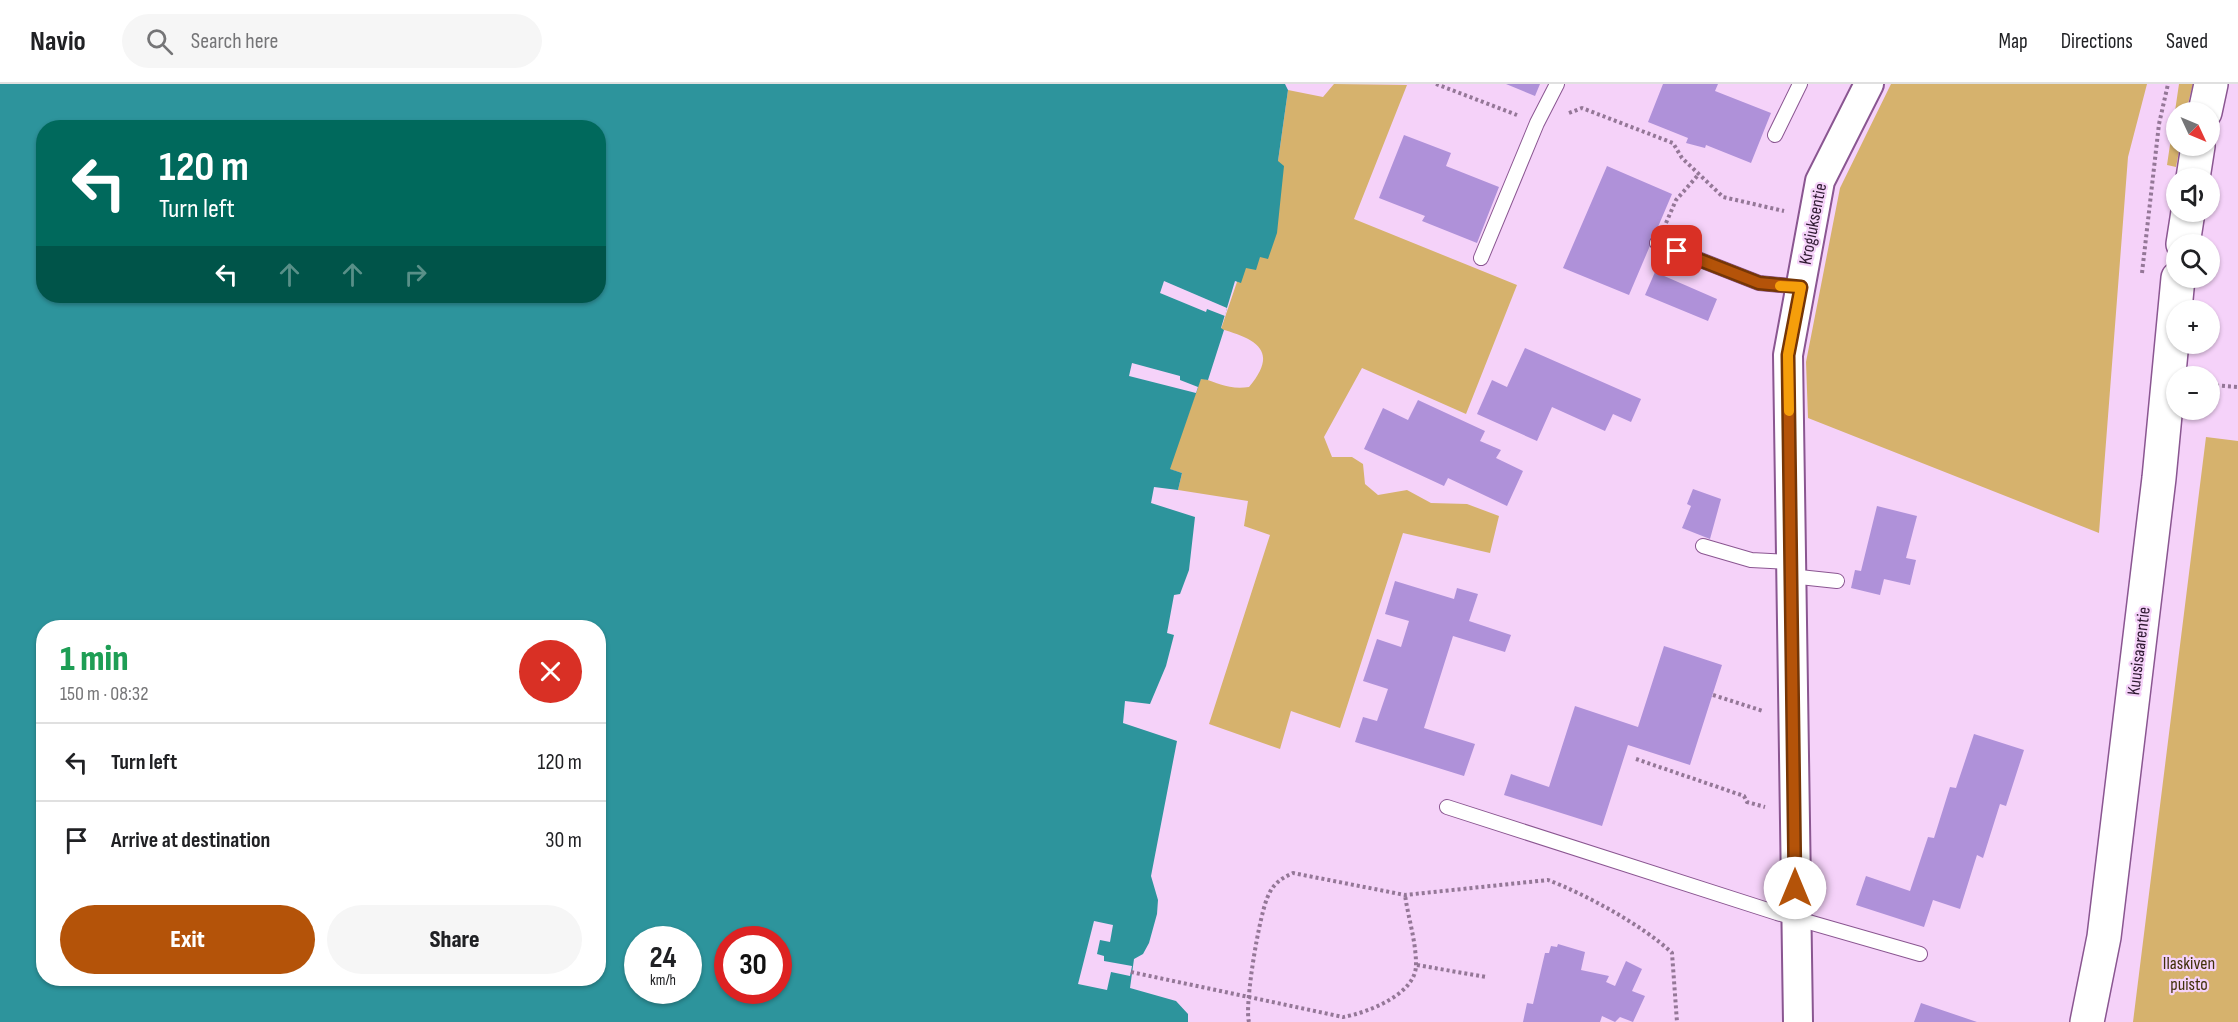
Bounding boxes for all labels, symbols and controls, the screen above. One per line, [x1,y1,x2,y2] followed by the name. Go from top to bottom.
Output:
[122,14,542,68] search box
[30,25,86,58] text: Navio
[143,25,176,58] icon: search
[191,28,278,55] text: Search here
[1998,29,2028,54] text: Map
[2061,29,2133,54] text: Directions
[2166,29,2208,54] text: Saved
[2166,102,2220,156] north arrow
[2166,102,2220,420] map controls
[159,142,249,193] text: 120 m
[60,144,138,222] icon: left
[2166,168,2220,222] button: sound
[1795,181,1831,267] street label: Krogiuksentie
[159,193,235,225] text: Turn left
[1651,225,1702,276] pin
[1660,234,1693,267] icon: arrive
[2166,234,2220,288] button: search
[210,258,243,291] icon: left
[273,258,306,291] icon: ahead
[336,258,369,291] icon: ahead
[399,258,432,291] icon: right
[2166,300,2220,354] button: +
[2166,366,2220,420] button: −
[2123,606,2155,696] street label: Kuusisaarentie
[60,638,128,681] text: 1 min
[519,640,582,703] button: close
[60,682,148,706] text: 150 m · 08:32
[60,746,93,779] icon: left
[111,749,177,776] text: Turn left
[538,749,582,776] text: 120 m
[60,824,93,857] icon: arrive
[111,827,270,854] text: Arrive at destination
[545,827,582,854] text: 30 m
[1763,856,1827,920] position arrow
[60,905,315,974] button: Exit
[327,905,582,974] button: Share
[714,926,792,1004] speed limit sign: 30
[650,940,676,976] text: 24
[2163,953,2215,995] park label: Ilaskiven puisto
[650,971,676,990] text: km/h

